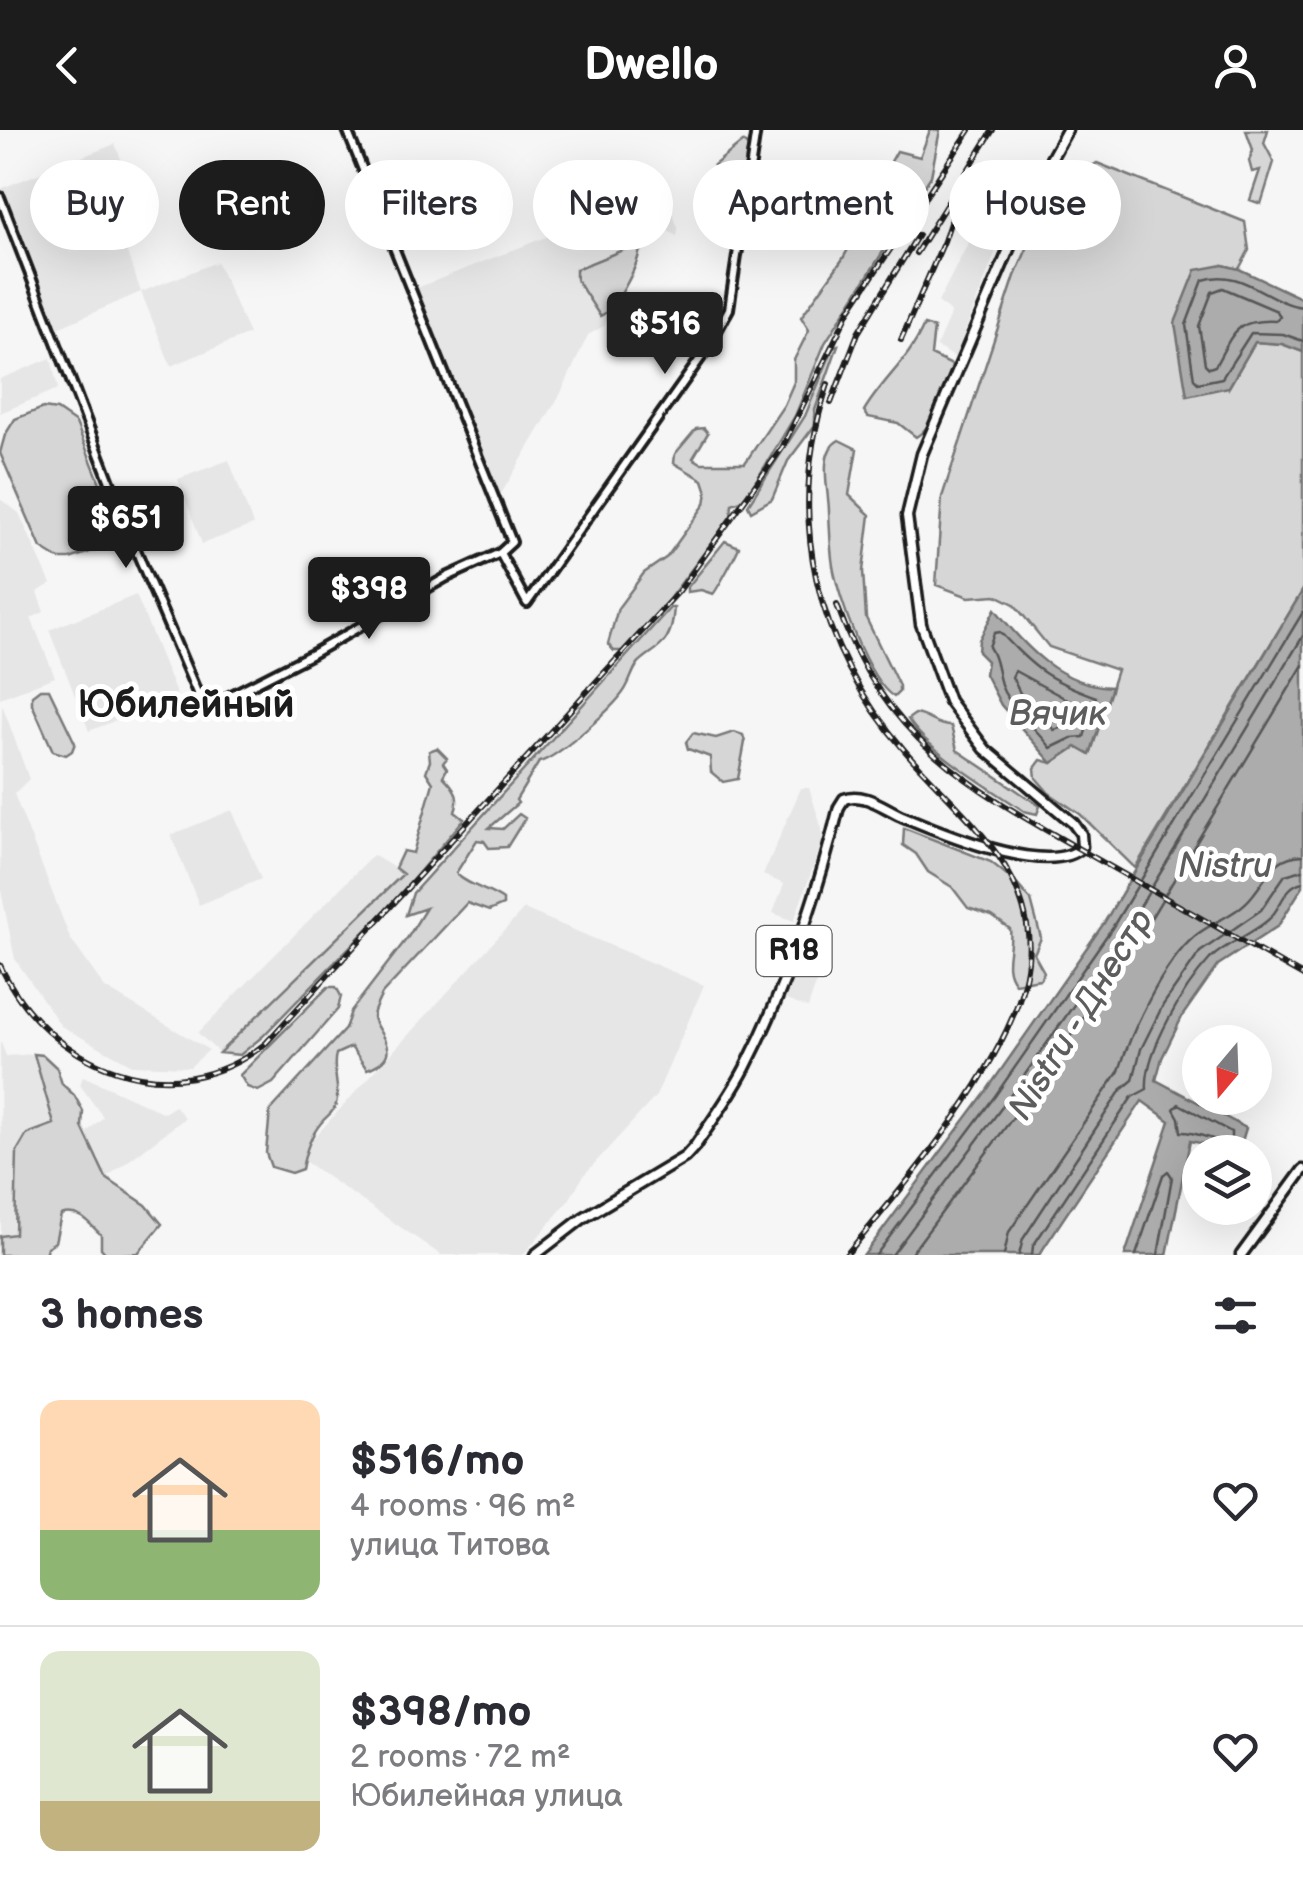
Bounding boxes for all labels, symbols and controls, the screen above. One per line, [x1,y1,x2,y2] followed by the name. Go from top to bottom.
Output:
[40,38,95,93] icon: back
[584,38,719,93] text: Dwello
[1208,38,1263,93] icon: person
[30,160,159,250] chip: Buy
[179,160,325,250] chip: Rent
[345,160,513,250] chip: Filters
[533,160,673,250] chip: New
[693,160,929,250] chip: Apartment
[949,160,1121,250] chip: House
[606,292,724,377] pin: $516
[629,305,701,344] text: $516
[67,486,185,571] pin: $651
[90,499,162,538] text: $651
[310,557,428,642] pin: $398
[330,570,408,609] text: $398
[77,683,295,728] district label: Юбилейный
[1009,693,1107,736] water label: Вячик
[1178,845,1272,888] water label: Nistru
[999,902,1163,1128] water label: Nistru - Днестр
[756,926,832,976] road number: R18
[1182,1025,1272,1115] north arrow
[1182,1025,1272,1225] map controls
[1182,1135,1272,1225] button: layers
[1208,1288,1263,1343] icon: filters
[40,1290,203,1341] text: 3 homes
[350,1436,524,1487] text: $516/mo
[120,1440,240,1560] icon: home
[1208,1473,1263,1528] icon: heart
[350,1487,576,1526] text: 4 rooms · 96 m²
[350,1526,550,1565] text: улица Титова
[350,1687,531,1738] text: $398/mo
[120,1691,240,1811] icon: home
[1208,1724,1263,1779] icon: heart
[350,1738,571,1777] text: 2 rooms · 72 m²
[350,1777,623,1816] text: Юбилейная улица

